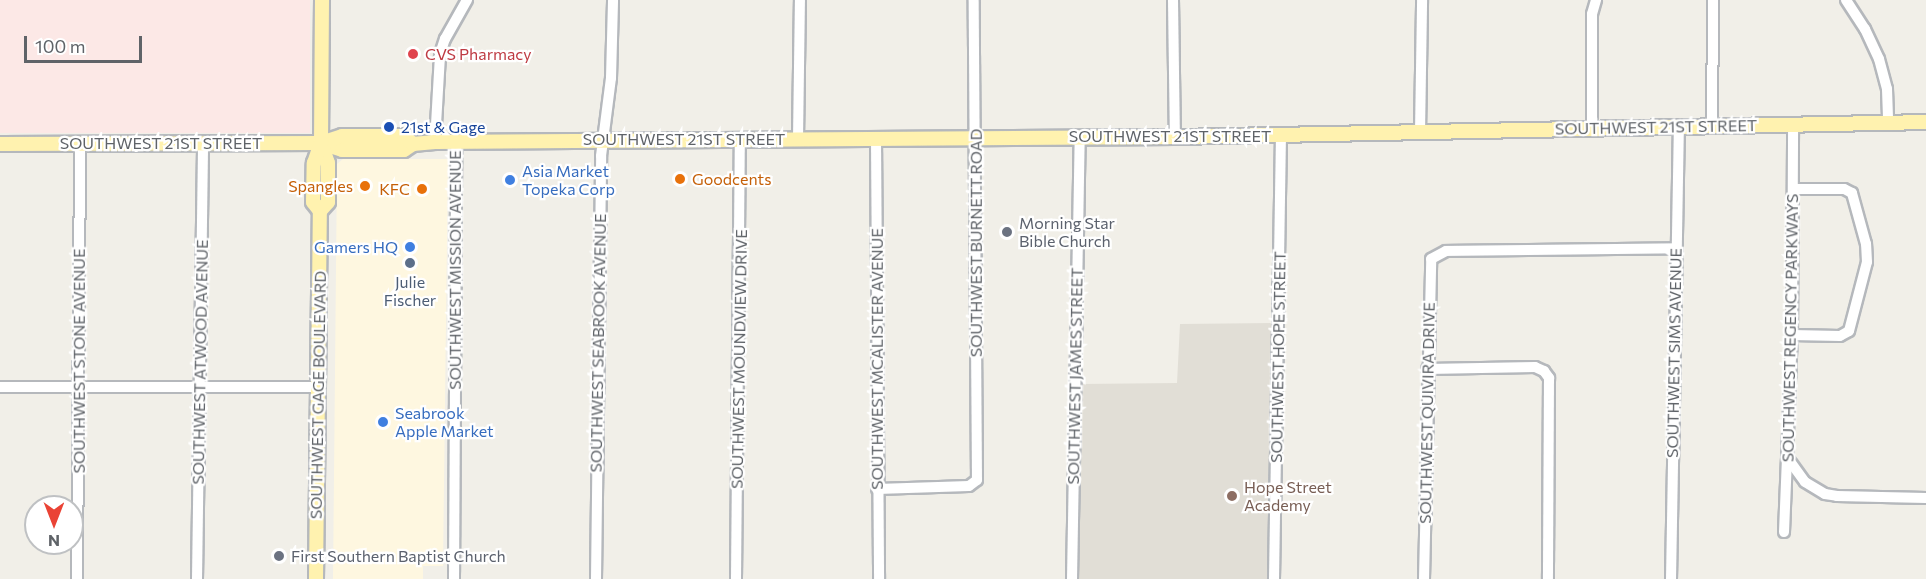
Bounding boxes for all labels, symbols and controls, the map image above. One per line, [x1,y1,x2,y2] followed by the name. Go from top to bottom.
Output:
[27,24,146,62] scale bar
[35,35,85,57] text: 100 m
[425,44,532,64] place label: CVS Pharmacy
[406,47,420,61] marker: CVS Pharmacy
[1555,116,1757,138] street label: SOUTHWEST 21ST STREET
[401,117,485,137] place label: 21st & Gage
[382,120,396,134] marker: 21st & Gage
[1069,126,1271,146] street label: SOUTHWEST 21ST STREET
[583,129,785,149] street label: SOUTHWEST 21ST STREET
[966,129,986,357] street label: SOUTHWEST BURNETT ROAD
[60,133,262,153] street label: SOUTHWEST 21ST STREET
[445,150,465,390] street label: SOUTHWEST MISSION AVENUE
[522,161,615,199] place label: Asia Market Topeka Corp
[692,169,771,189] place label: Goodcents
[673,172,687,186] marker: Goodcents
[503,173,517,187] marker: Asia Market Topeka Corp
[288,176,353,196] place label: Spangles
[358,179,372,193] marker: Spangles
[379,179,410,199] place label: KFC
[415,182,429,196] marker: KFC
[1778,194,1802,462] street label: SOUTHWEST REGENCY PARKWAYS
[586,213,610,473] street label: SOUTHWEST SEABROOK AVENUE
[1019,213,1115,251] place label: Morning Star Bible Church
[1000,225,1014,239] marker: Morning Star Bible Church
[867,228,887,490] street label: SOUTHWEST MCALISTER AVENUE
[727,229,751,489] street label: SOUTHWEST MOUNDVIEW DRIVE
[314,237,398,257] place label: Gamers HQ
[188,239,212,485] street label: SOUTHWEST ATWOOD AVENUE
[403,240,417,254] marker: Gamers HQ
[1663,248,1685,458] street label: SOUTHWEST SIMS AVENUE
[69,249,89,473] street label: SOUTHWEST STONE AVENUE
[1267,251,1289,463] street label: SOUTHWEST HOPE STREET
[403,256,417,270] marker: Julie Fischer
[1064,267,1086,485] street label: SOUTHWEST JAMES STREET
[306,271,330,519] street label: SOUTHWEST GAGE BOULEVARD
[384,272,436,310] place label: Julie Fischer
[1415,302,1439,524] street label: SOUTHWEST QUIVIRA DRIVE
[395,403,494,441] place label: Seabrook Apple Market
[376,415,390,429] marker: Seabrook Apple Market
[1244,477,1332,515] place label: Hope Street Academy
[1225,489,1239,503] marker: Hope Street Academy
[24,495,84,555] north arrow
[48,532,60,551] text: N
[291,546,506,566] place label: First Southern Baptist Church
[272,549,286,563] marker: First Southern Baptist Church

